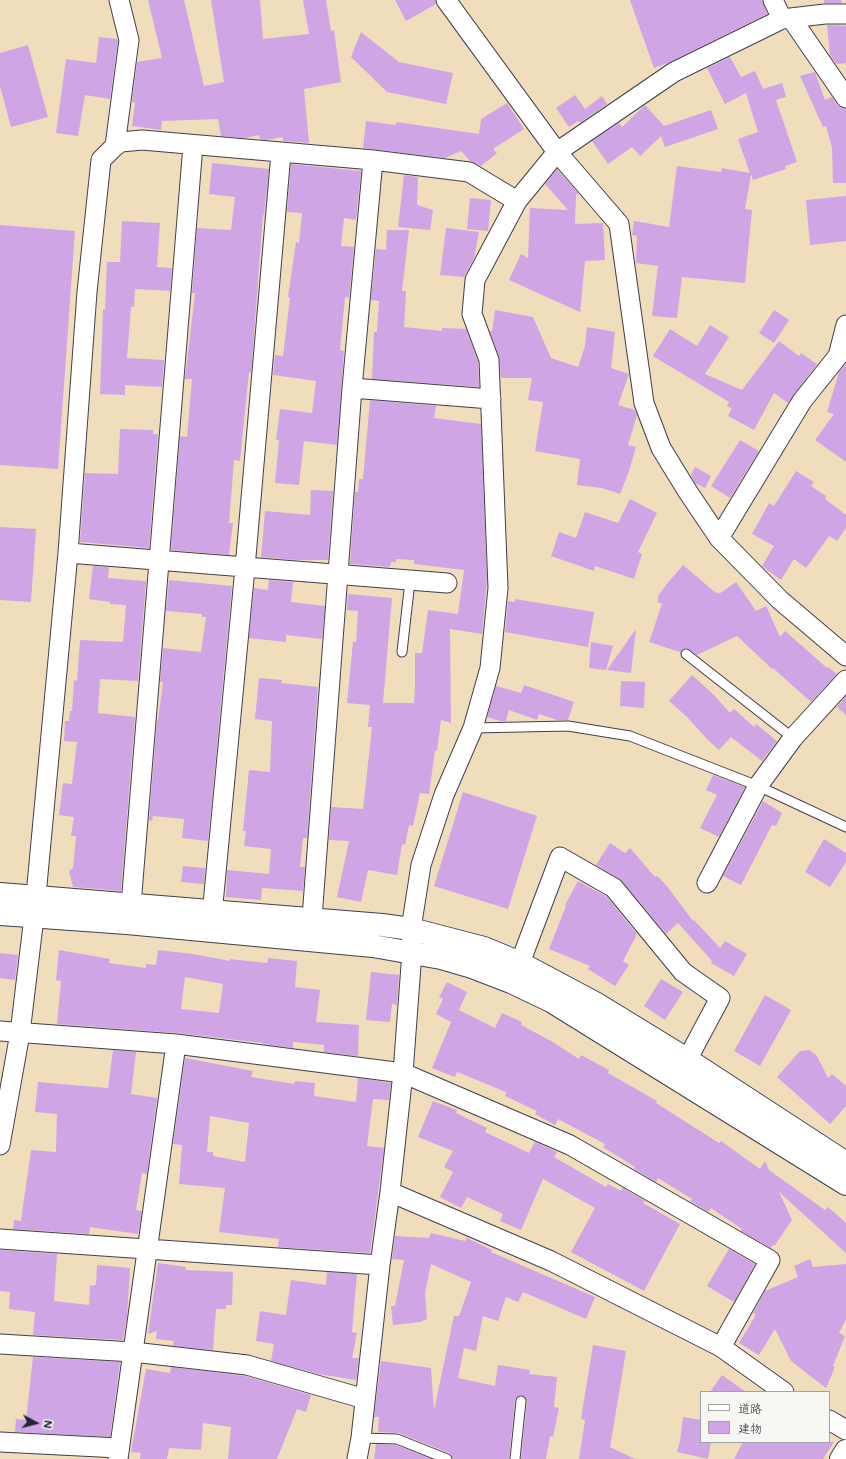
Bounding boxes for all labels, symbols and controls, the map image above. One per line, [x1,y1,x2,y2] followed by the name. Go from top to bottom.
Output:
[700,1391,830,1443] legend
[738,1400,762,1416] text: 道路
[16,1403,56,1443] north arrow
[40,1419,56,1430] text: N
[738,1420,762,1436] text: 建物

